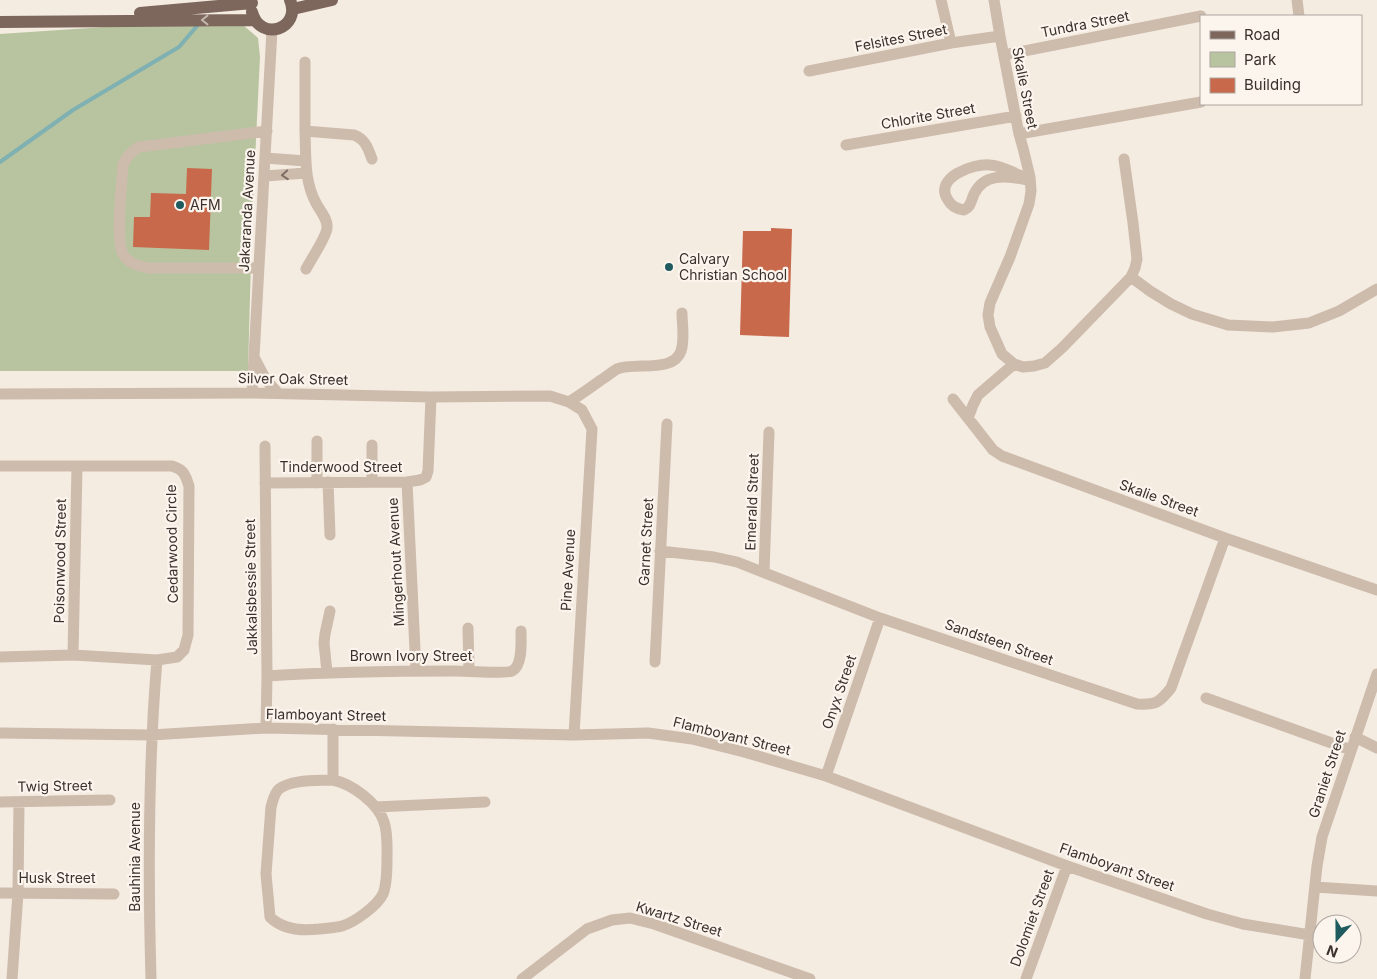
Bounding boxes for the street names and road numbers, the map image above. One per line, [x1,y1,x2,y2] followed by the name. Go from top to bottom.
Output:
[1039,7,1131,40] street label: Tundra Street
[853,20,949,55] street label: Felsites Street
[1009,46,1042,131] street label: Skalie Street
[880,99,977,132] street label: Chlorite Street
[235,149,258,273] street label: Jakaranda Avenue
[238,369,349,388] street label: Silver Oak Street
[741,453,762,551] street label: Emerald Street
[280,458,403,475] street label: Tinderwood Street
[1117,475,1201,520] street label: Skalie Street
[162,484,181,604] street label: Cedarwood Circle
[384,497,407,627] street label: Mingerhout Avenue
[635,497,656,586] street label: Garnet Street
[50,498,69,623] street label: Poisonwood Street
[241,518,260,655] street label: Jakkalsbessie Street
[557,529,578,611] street label: Pine Avenue
[943,615,1056,668] street label: Sandsteen Street
[350,647,473,664] street label: Brown Ivory Street
[818,652,859,731] street label: Onyx Street
[266,705,387,724] street label: Flamboyant Street
[672,713,793,758] street label: Flamboyant Street
[1304,727,1349,820] street label: Graniet Street
[17,776,93,795] street label: Twig Street
[126,802,143,912] street label: Bauhinia Avenue
[1057,839,1177,894] street label: Flamboyant Street
[1006,867,1057,969] street label: Dolomiet Street
[18,869,96,886] street label: Husk Street
[634,897,725,940] street label: Kwartz Street

